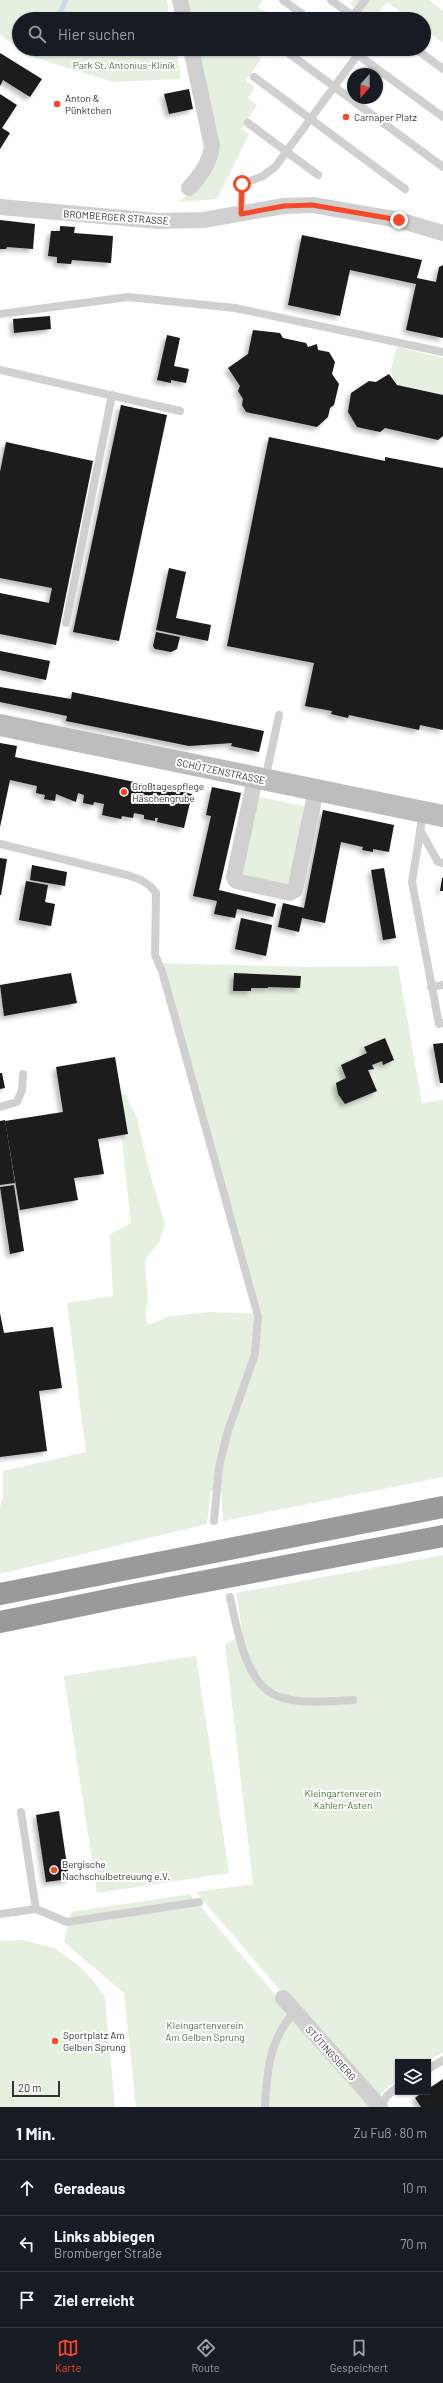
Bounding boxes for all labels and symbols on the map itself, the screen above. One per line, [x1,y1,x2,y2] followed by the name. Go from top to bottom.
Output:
[73,59,175,71] park label: Park St. Antonius-Klinik
[347,68,383,104] north arrow
[65,92,111,116] place label: Anton & Pünktchen
[52,99,62,109] marker: Anton & Pünktchen
[354,111,418,123] place label: Carnaper Platz
[341,112,351,122] marker: Carnaper Platz
[233,175,251,193] route start
[63,207,169,227] street label: BROMBERGER STRASSE
[390,211,408,229] route end
[176,756,266,786] street label: SCHÜTZENSTRASSE
[132,780,204,804] place label: Großtagespflege Häschengrube
[119,787,129,797] marker: Großtagespflege Häschengrube
[305,1787,381,1811] park label: Kleingartenverein Kahlen-Asten
[62,1858,170,1882] place label: Bergische Nachschulbetreuung e.V.
[49,1865,59,1875] marker: Bergische Nachschulbetreuung e.V.
[165,2019,245,2043] park label: Kleingartenverein Am Gelben Sprung
[303,2023,359,2083] street label: STÜTINGSBERG
[63,2029,126,2053] place label: Sportplatz Am Gelben Sprung
[50,2036,60,2046] marker: Sportplatz Am Gelben Sprung
[12,2079,60,2098] scale bar

